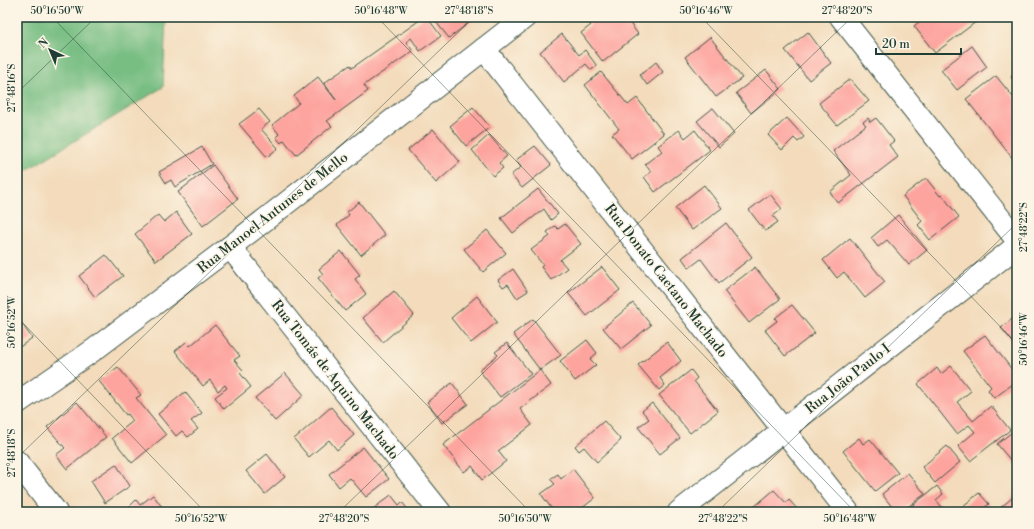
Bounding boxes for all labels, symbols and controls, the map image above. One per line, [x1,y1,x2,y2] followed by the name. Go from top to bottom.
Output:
[30,5,85,17] text: 50°16'50"W
[354,5,408,17] text: 50°16'48"W
[445,5,494,17] text: 27°48'18"S
[679,5,733,17] text: 50°16'46"W
[822,5,873,17] text: 27°48'20"S
[30,30,70,70] north arrow
[876,30,961,56] scale bar
[36,35,52,52] text: N
[882,37,910,52] text: 20 m
[6,64,18,112] text: 27°48'16"S
[194,149,352,277] street label: Rua Manoel Antunes de Mello
[600,201,732,362] street label: Rua Donato Caetano Machado
[1018,202,1030,252] text: 27°48'22"S
[6,295,18,348] text: 50°16'52"W
[267,297,403,464] street label: Rua Tomás de Aquino Machado
[1018,312,1030,366] text: 50°16'46"W
[802,340,895,418] street label: Rua João Paulo I
[6,428,18,477] text: 27°48'18"S
[175,513,228,525] text: 50°16'52"W
[319,513,370,525] text: 27°48'20"S
[498,513,553,525] text: 50°16'50"W
[698,513,748,525] text: 27°48'22"S
[823,513,877,525] text: 50°16'48"W

